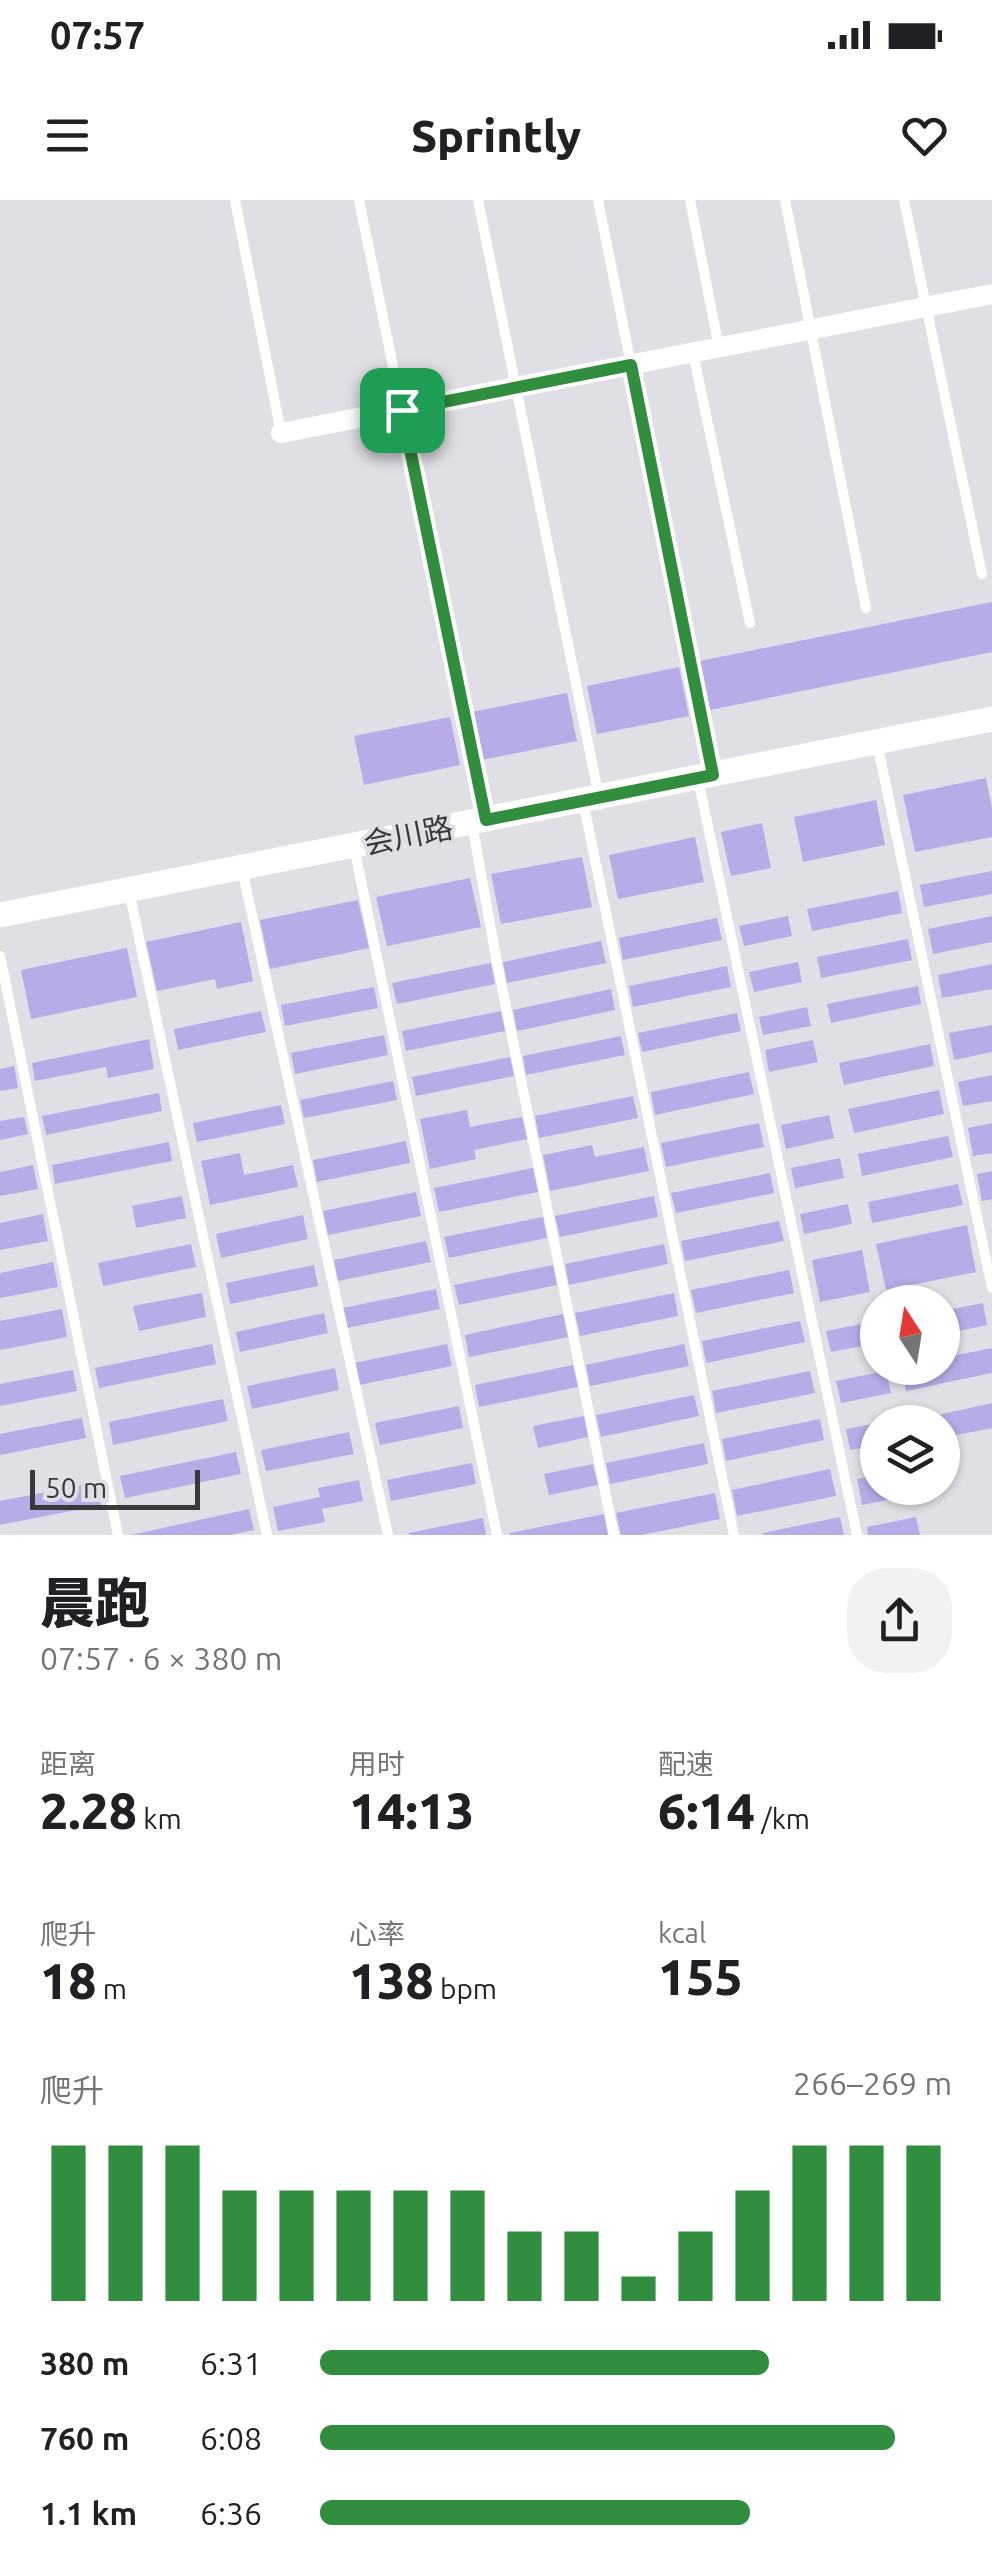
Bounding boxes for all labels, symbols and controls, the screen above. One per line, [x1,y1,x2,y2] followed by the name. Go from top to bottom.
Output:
[50,14,145,56] text: 07:57
[40,108,95,163] icon: menu
[897,108,952,163] icon: heart
[411,110,581,161] text: Sprintly
[360,368,445,453] pin
[375,383,430,438] icon: arrive
[361,810,455,860] street label: 会川路
[860,1285,960,1385] north arrow
[860,1285,960,1505] map controls
[860,1405,960,1505] button: layers
[30,1465,200,1510] scale bar
[45,1472,107,1503] text: 50 m
[847,1568,952,1673] button: share
[40,1572,150,1633] text: 晨跑
[40,1640,282,1676] text: 07:57 · 6 × 380 m
[40,1748,96,1779] text: 距离
[349,1748,405,1779] text: 用时
[658,1748,714,1779] text: 配速
[40,1782,137,1838] text: 2.28
[349,1782,474,1838] text: 14:13
[658,1782,755,1838] text: 6:14
[137,1803,182,1834] text: km
[755,1803,810,1834] text: /km
[658,1917,706,1948] text: kcal
[40,1918,96,1949] text: 爬升
[349,1918,405,1949] text: 心率
[658,1948,743,2004] text: 155
[40,1952,96,2008] text: 18
[349,1952,434,2008] text: 138
[96,1973,127,2004] text: m
[434,1973,497,2004] text: bpm
[793,2065,952,2101] text: 266–269 m
[40,2072,104,2108] text: 爬升
[40,2345,129,2381] text: 380 m
[200,2345,262,2381] text: 6:31
[40,2420,129,2456] text: 760 m
[200,2420,262,2456] text: 6:08
[40,2495,137,2531] text: 1.1 km
[200,2495,262,2531] text: 6:36

